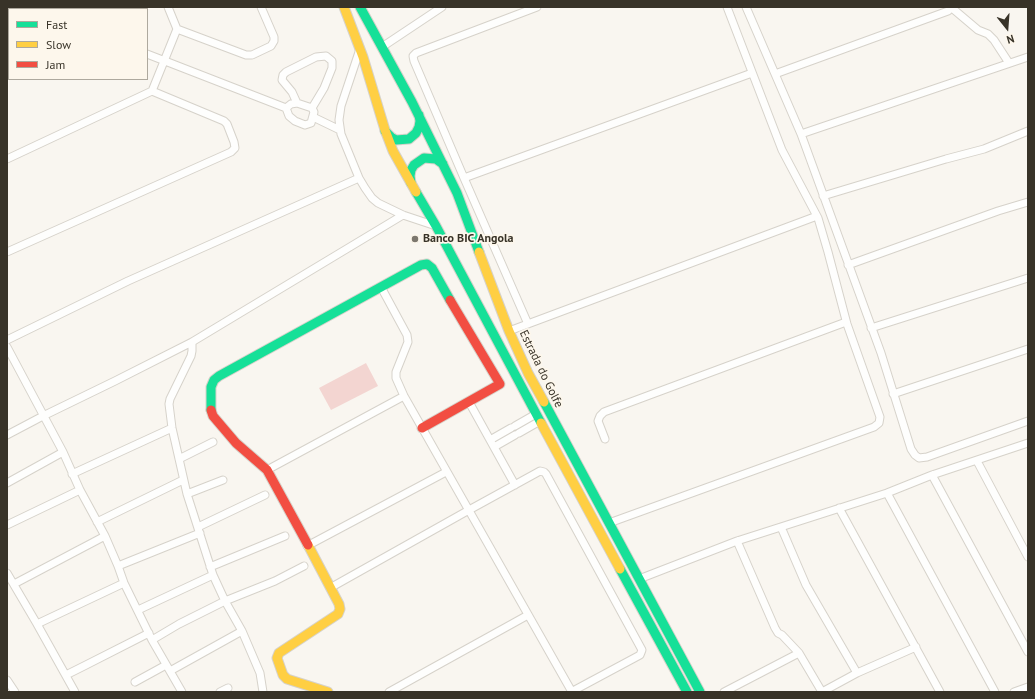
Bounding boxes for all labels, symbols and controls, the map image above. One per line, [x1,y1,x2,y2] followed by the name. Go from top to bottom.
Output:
[8,8,148,80] legend
[987,8,1027,48] north arrow
[46,17,67,32] text: Fast
[1005,32,1016,47] text: N
[46,37,71,52] text: Slow
[46,57,65,72] text: Jam
[423,232,513,246] place label: Banco BIC Angola
[410,234,420,244] marker: Banco BIC Angola
[516,328,566,410] street label: Estrada do Golfe

